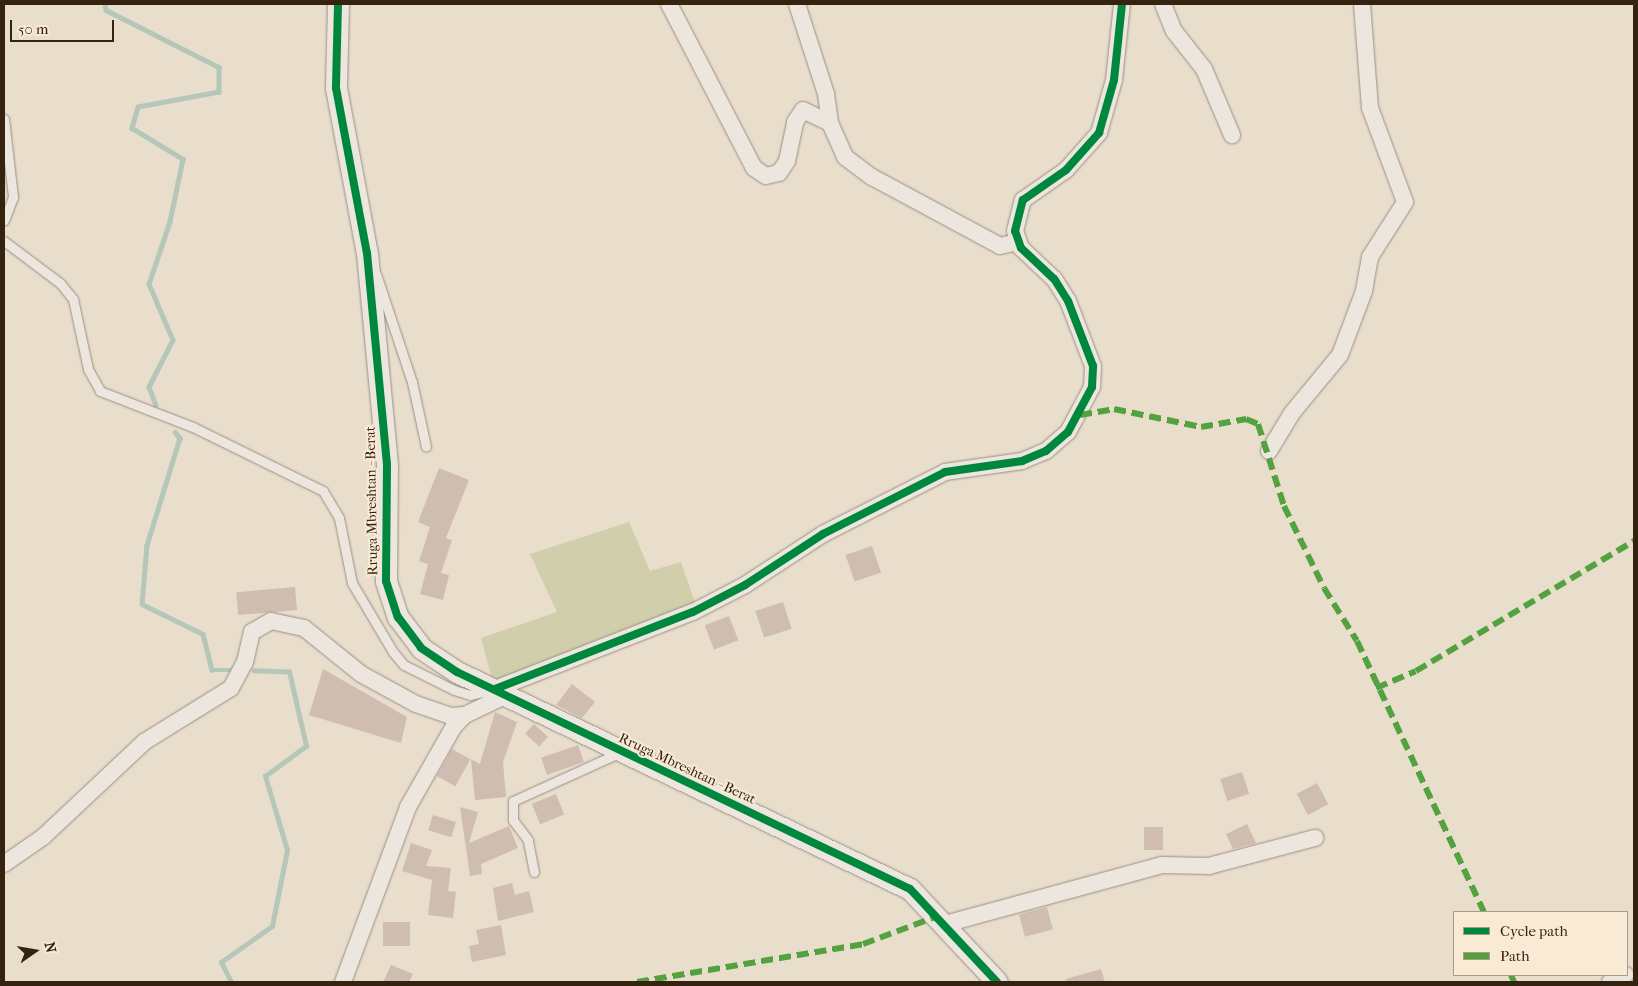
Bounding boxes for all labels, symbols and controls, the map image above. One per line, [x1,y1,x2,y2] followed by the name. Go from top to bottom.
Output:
[12,10,116,42] scale bar
[18,20,48,38] text: 50 m
[362,426,382,576] street label: Rruga Mbreshtan - Berat
[616,730,758,808] street label: Rruga Mbreshtan - Berat
[1453,911,1628,976] legend
[1500,922,1568,940] text: Cycle path
[10,926,60,976] north arrow
[41,940,60,955] text: N
[1500,947,1530,965] text: Path

